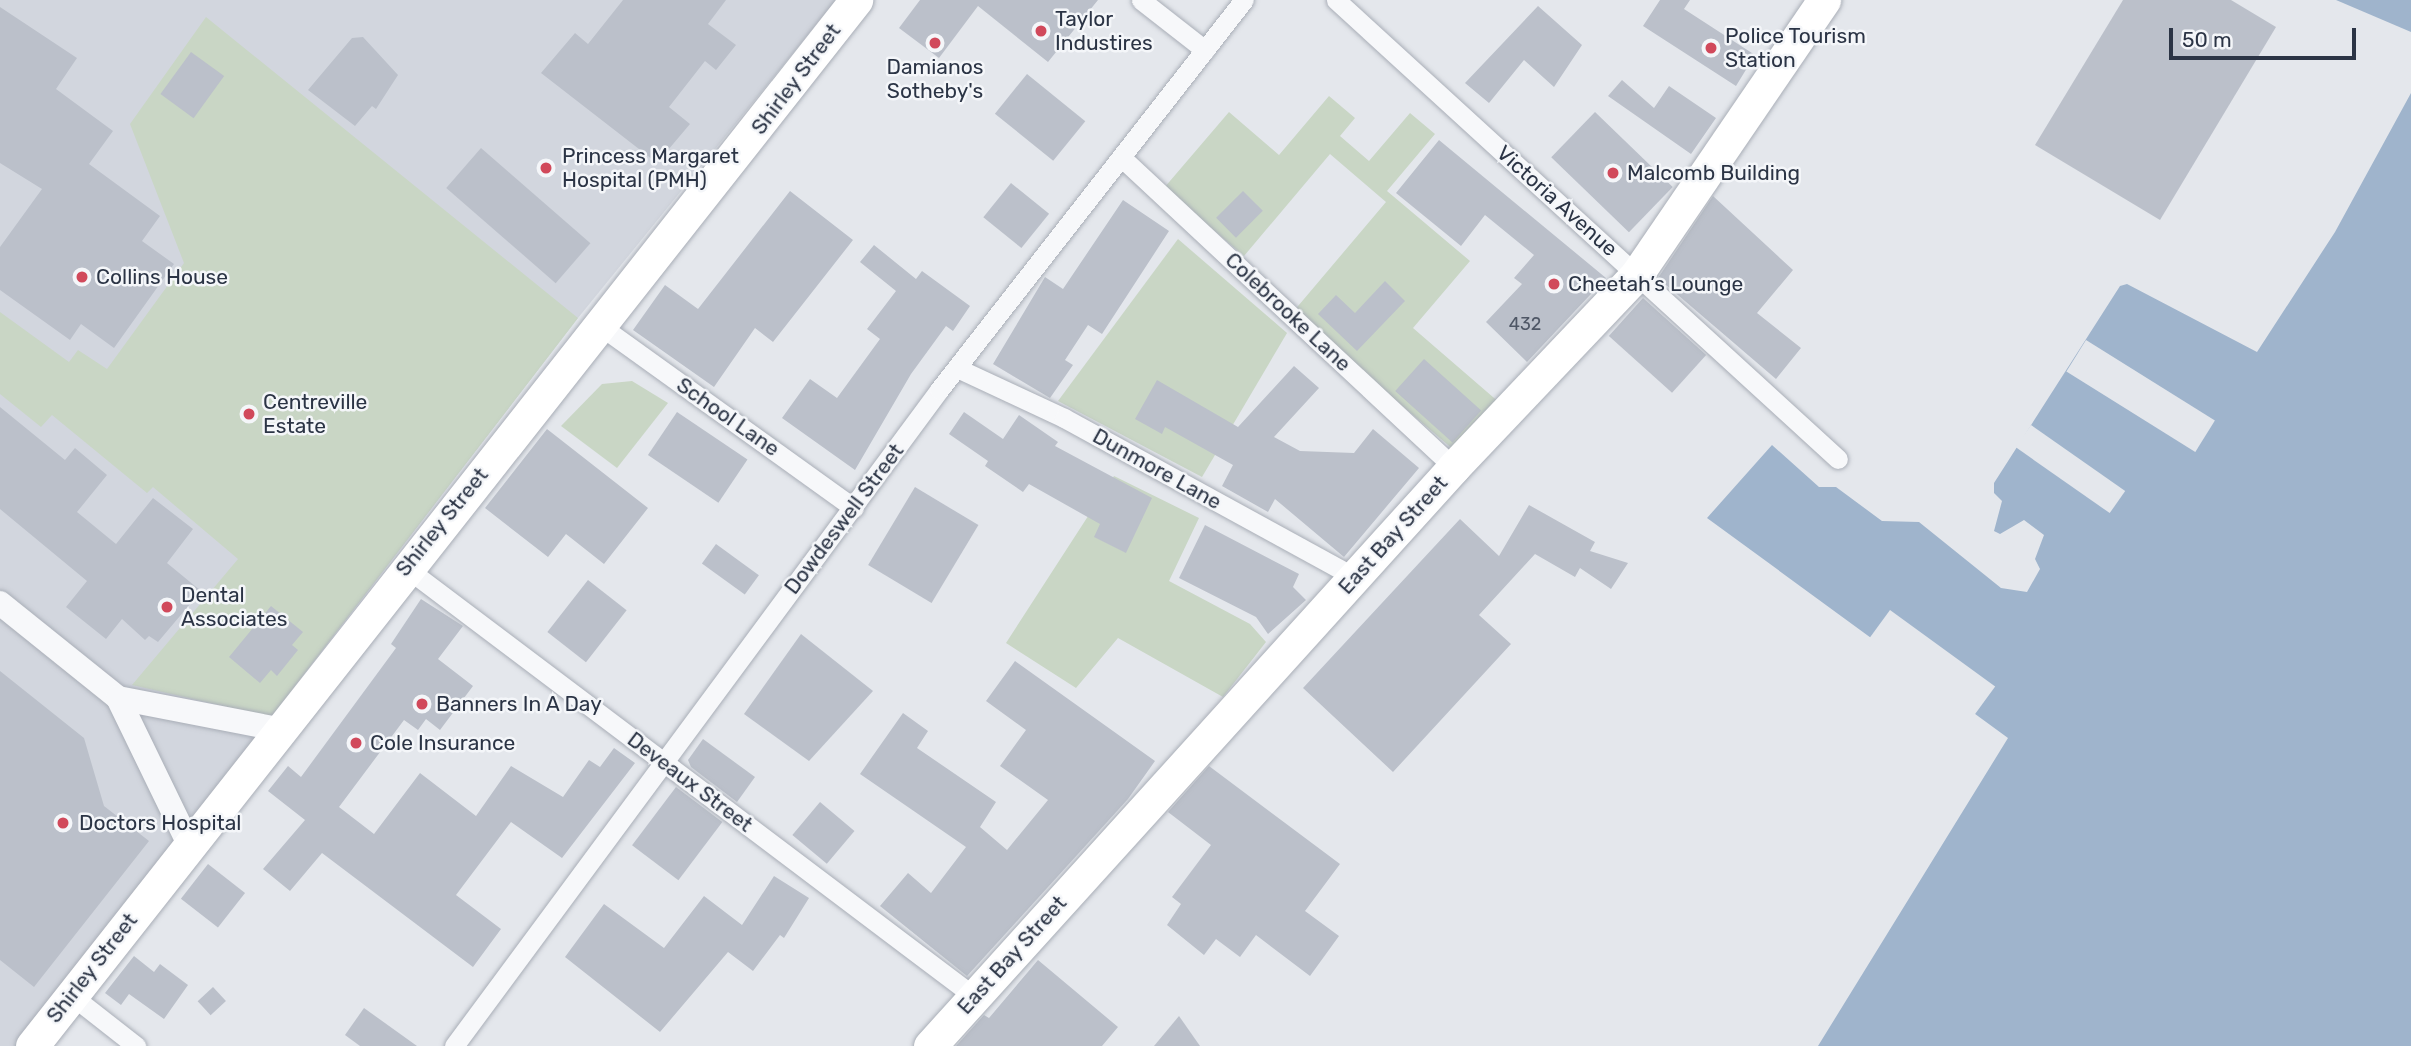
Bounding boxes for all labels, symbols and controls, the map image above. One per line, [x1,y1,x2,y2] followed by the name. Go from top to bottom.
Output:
[1055,6,1153,56] place label: Taylor Industires
[2173,14,2360,58] scale bar
[746,18,846,140] street label: Shirley Street
[1033,23,1049,39] marker: Taylor Industires
[1725,23,1866,73] place label: Police Tourism Station
[2182,27,2232,52] text: 50 m
[927,35,943,51] marker: Damianos Sotheby's
[1703,40,1719,56] marker: Police Tourism Station
[887,54,983,104] place label: Damianos Sotheby's
[1491,140,1623,262] street label: Victoria Avenue
[562,143,739,193] place label: Princess Margaret Hospital (PMH)
[536,158,556,178] marker: Princess Margaret Hospital (PMH)
[1627,160,1800,186] place label: Malcomb Building
[1605,165,1621,181] marker: Malcomb Building
[1220,247,1356,377] street label: Colebrooke Lane
[96,264,228,290] place label: Collins House
[74,269,90,285] marker: Collins House
[1568,271,1743,297] place label: Cheetah’s Lounge
[1546,276,1562,292] marker: Cheetah’s Lounge
[1509,313,1541,335] house number: 432
[672,372,784,462] street label: School Lane
[263,389,367,439] place label: Centreville Estate
[241,406,257,422] marker: Centreville Estate
[1088,423,1226,515] street label: Dunmore Lane
[779,439,909,599] street label: Dowdeswell Street
[390,462,494,582] street label: Shirley Street
[1333,470,1453,600] street label: East Bay Street
[181,582,287,632] place label: Dental Associates
[159,599,175,615] marker: Dental Associates
[436,691,603,717] place label: Banners In A Day
[414,696,430,712] marker: Banners In A Day
[622,727,758,837] street label: Deveaux Street
[370,730,515,756] place label: Cole Insurance
[348,735,364,751] marker: Cole Insurance
[79,810,241,836] place label: Doctors Hospital
[53,813,73,833] marker: Doctors Hospital
[952,890,1072,1020] street label: East Bay Street
[41,908,143,1028] street label: Shirley Street

